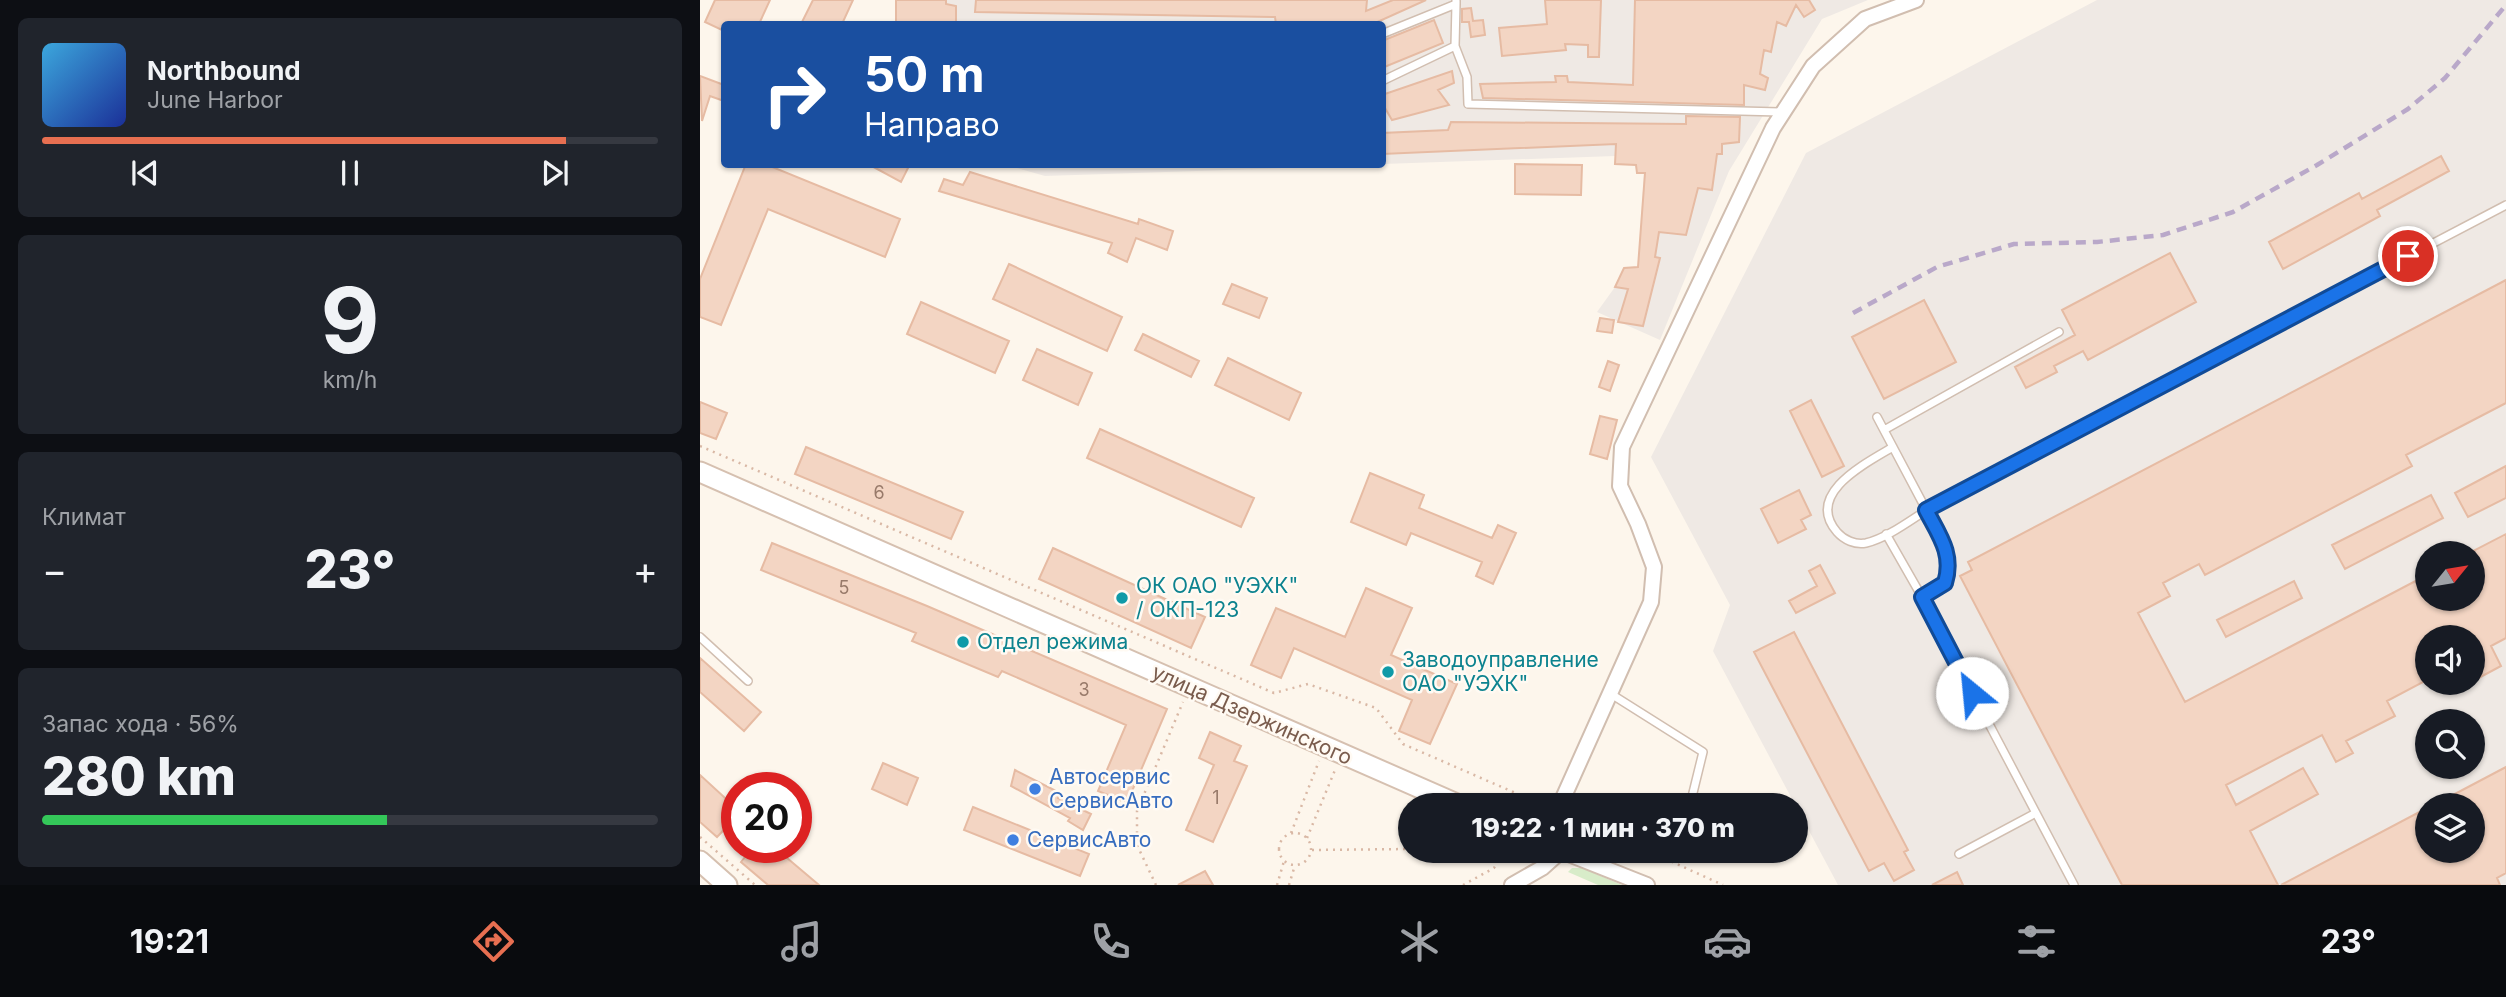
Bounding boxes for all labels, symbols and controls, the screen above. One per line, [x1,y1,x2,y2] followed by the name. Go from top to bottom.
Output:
[864,45,985,104] text: 50 m
[749,49,840,140] icon: right
[147,55,301,86] text: Northbound
[147,86,283,114] text: June Harbor
[864,105,1000,144] text: Направо
[126,154,164,192] icon: previous
[331,154,369,192] icon: pause
[536,154,574,192] icon: next
[2378,226,2438,286] pin
[2389,237,2427,275] icon: arrive
[320,265,380,375] text: 9
[323,366,377,394] text: km/h
[873,482,885,503] house number: 6
[42,503,126,531] text: Климат
[304,538,396,601] text: 23°
[2415,541,2485,611] north arrow
[2415,541,2485,863] map controls
[42,547,67,593] text: −
[633,547,658,593] text: +
[1136,573,1298,622] place label: ОК ОАО "УЭХК" / ОКП-123
[839,577,849,598] house number: 5
[1114,590,1130,606] marker: ОК ОАО "УЭХК" / ОКП-123
[2415,625,2485,695] button: sound
[977,629,1128,654] place label: Отдел режима
[955,634,971,650] marker: Отдел режима
[1402,647,1599,696] place label: Заводоуправление ОАО "УЭХК"
[1935,656,2009,730] position arrow
[1148,659,1356,770] street label: улица Дзержинского
[1380,664,1396,680] marker: Заводоуправление ОАО "УЭХК"
[1078,679,1090,700] house number: 3
[2415,709,2485,779] button: search
[42,710,239,738] text: Запас хода · 56%
[42,745,236,808] text: 280 km
[1049,764,1173,813] place label: Автосервис СервисАвто
[721,772,812,863] speed limit sign: 20
[1027,781,1043,797] marker: Автосервис СервисАвто
[1212,787,1220,808] house number: 1
[2415,793,2485,863] button: layers
[1471,812,1735,843] text: 19:22 · 1 мин · 370 m
[1027,827,1151,852] place label: СервисАвто
[1005,832,1021,848] marker: СервисАвто
[469,917,518,966] icon: directions
[777,917,826,966] icon: music
[1086,917,1135,966] icon: phone
[1395,917,1444,966] icon: climate
[1703,917,1752,966] icon: car
[2012,917,2061,966] icon: filters
[130,922,209,961] text: 19:21
[2321,922,2376,961] text: 23°

